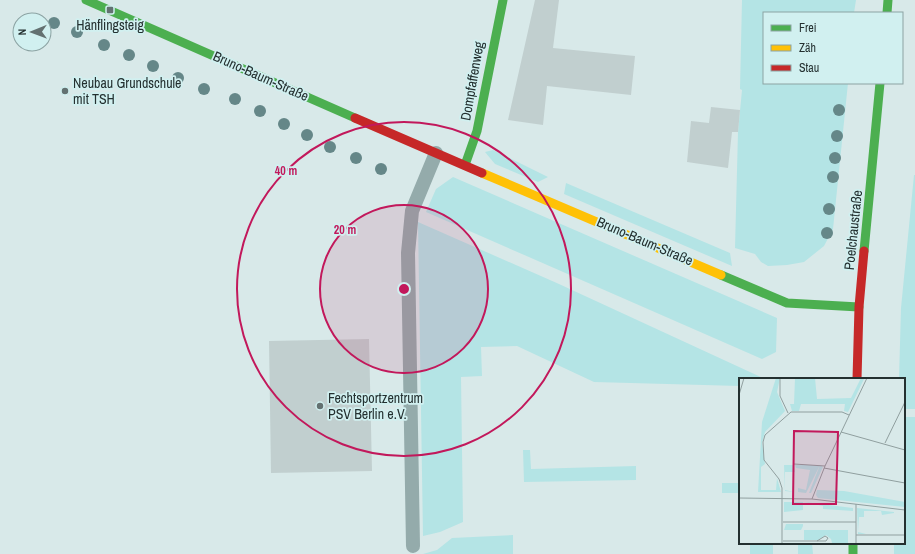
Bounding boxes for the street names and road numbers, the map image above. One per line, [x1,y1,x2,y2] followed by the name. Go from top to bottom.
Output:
[456,39,488,122] street label: Dompfaffenweg
[210,47,312,105] street label: Bruno-Baum-Straße
[840,189,866,271] street label: Poelchaustraße
[594,213,696,269] street label: Bruno-Baum-Straße

